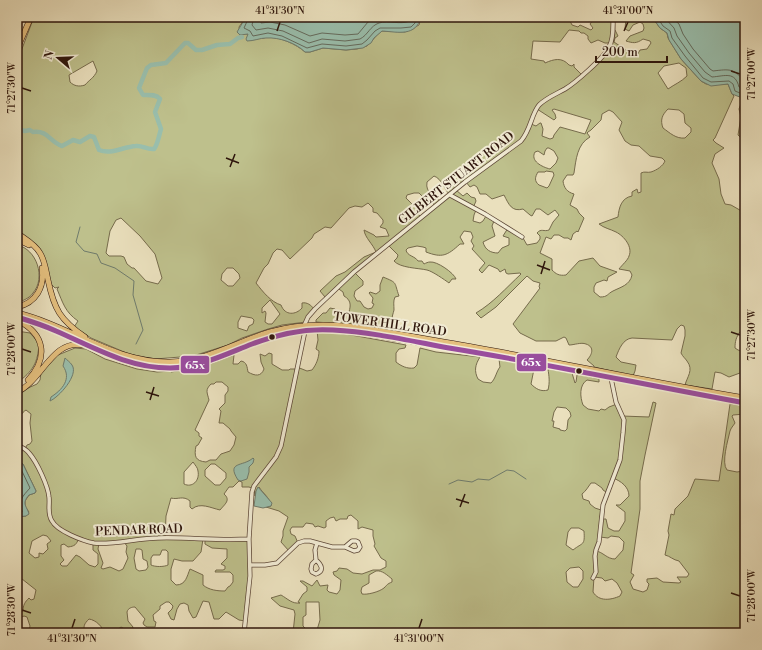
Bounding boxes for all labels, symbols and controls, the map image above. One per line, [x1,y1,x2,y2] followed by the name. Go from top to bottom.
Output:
[255,5,305,17] text: 41°31'30"N
[603,5,654,17] text: 41°31'00"N
[38,38,78,78] north arrow
[596,38,667,64] scale bar
[602,45,638,60] text: 200 m
[746,47,758,100] text: 71°27'00"W
[41,48,58,61] text: N
[6,61,18,114] text: 71°27'30"W
[395,129,517,228] street label: GILBERT STUART ROAD
[746,308,758,361] text: 71°27'30"W
[332,309,448,340] street label: TOWER HILL ROAD
[6,321,18,376] text: 71°28'00"W
[267,332,277,342] unlabelled marker
[516,353,547,372] line badge: 65x
[180,355,210,374] line badge: 65x
[521,356,542,370] text: 65x
[185,359,206,373] text: 65x
[574,366,584,376] unlabelled marker
[95,521,183,540] street label: PENDAR ROAD
[746,568,758,623] text: 71°28'00"W
[6,583,18,636] text: 71°28'30"W
[47,633,97,645] text: 41°31'30"N
[394,633,445,645] text: 41°31'00"N

